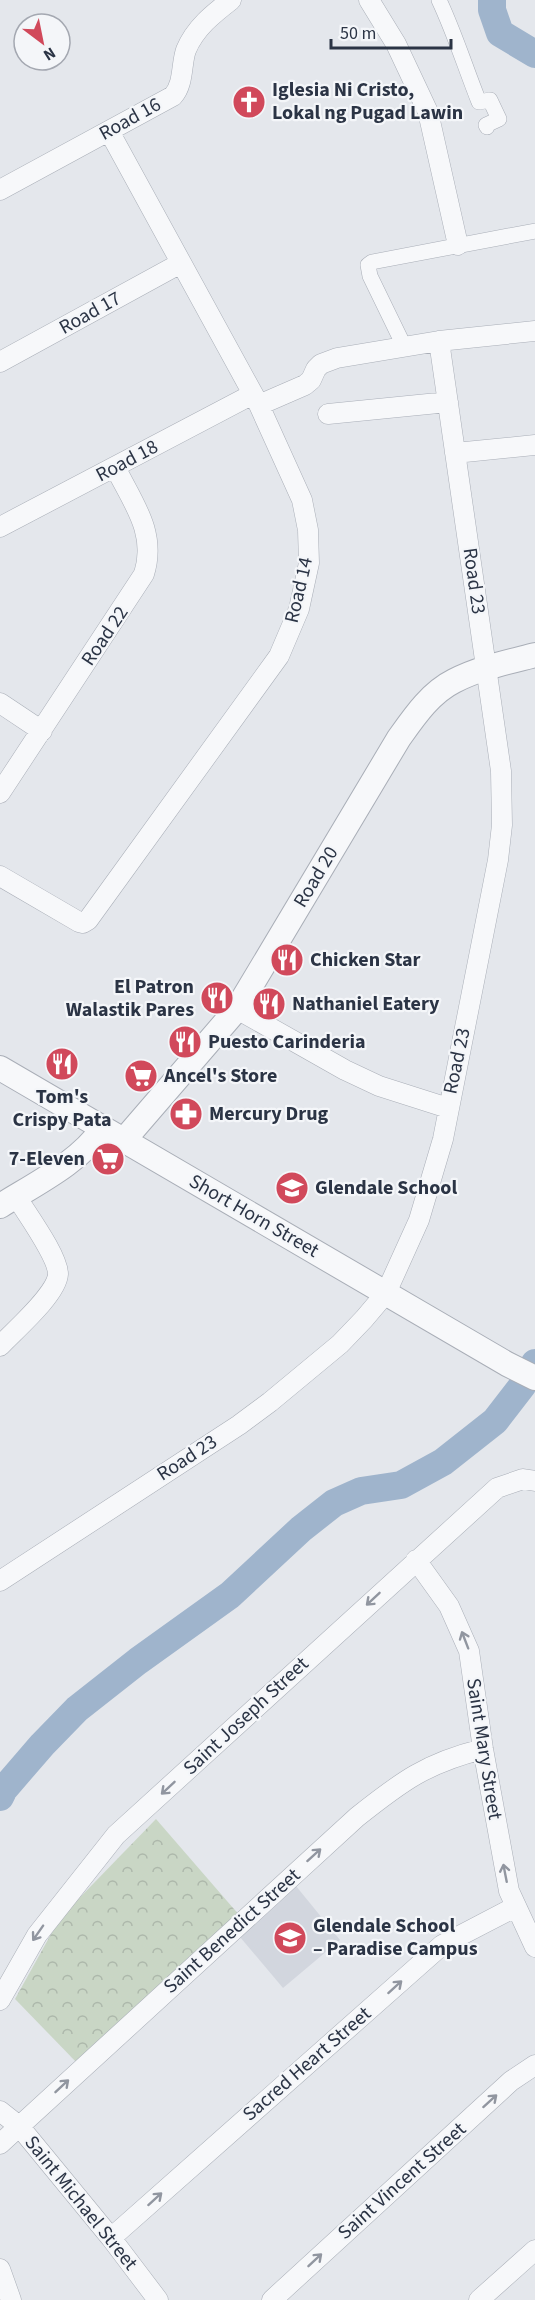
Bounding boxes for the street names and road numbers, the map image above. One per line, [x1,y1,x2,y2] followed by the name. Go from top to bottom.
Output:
[94,91,166,147] street label: Road 16
[54,285,126,341] street label: Road 17
[91,433,163,489] street label: Road 18
[455,546,493,616] street label: Road 23
[278,554,320,626] street label: Road 14
[75,600,135,672] street label: Road 22
[287,841,345,913] street label: Road 20
[436,1025,478,1097] street label: Road 23
[184,1167,324,1265] street label: Short Horn Street
[151,1428,223,1488] street label: Road 23
[177,1650,315,1782] street label: Saint Joseph Street
[459,1676,509,1822] street label: Saint Mary Street
[157,1862,307,2000] street label: Saint Benedict Street
[237,2000,378,2128] street label: Sacred Heart Street
[332,2116,472,2246] street label: Saint Vincent Street
[18,2130,144,2277] street label: Saint Michael Street

